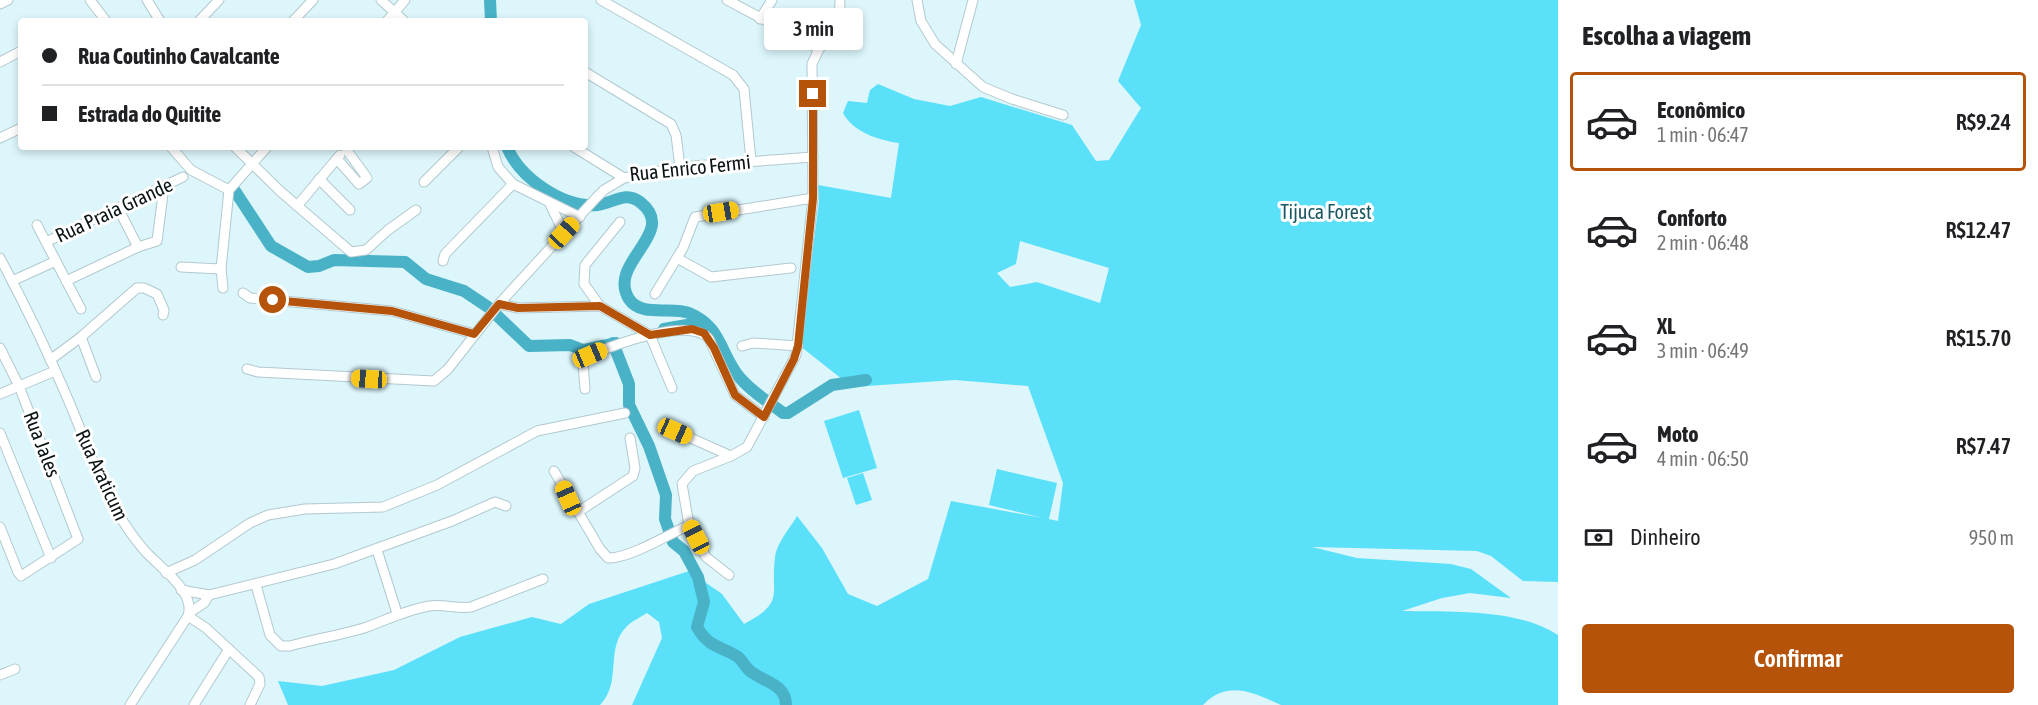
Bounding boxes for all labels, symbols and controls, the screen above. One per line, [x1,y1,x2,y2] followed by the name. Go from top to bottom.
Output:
[764,7,862,49] callout: 3 min
[793,17,834,40] text: 3 min
[1582,20,1751,51] text: Escolha a viagem
[78,43,280,69] text: Rua Coutinho Cavalcante
[799,80,826,107] route end
[1585,95,1639,149] icon: car
[1657,97,1745,123] text: Econômico
[78,101,221,127] text: Estrada do Quitite
[1956,109,2011,135] text: R$9.24
[1657,123,1749,146] text: 1 min · 06:47
[628,150,752,185] street label: Rua Enrico Fermi
[52,172,176,247] street label: Rua Praia Grande
[702,200,740,224] car
[1280,200,1372,223] park label: Tijuca Forest
[1585,203,1639,257] icon: car
[1657,205,1727,231] text: Conforto
[545,214,583,252] car
[1945,217,2011,243] text: R$12.47
[1657,231,1749,254] text: 2 min · 06:48
[259,286,286,313] route start
[1585,311,1639,365] icon: car
[1657,313,1675,339] text: XL
[1945,325,2011,351] text: R$15.70
[1657,339,1749,362] text: 3 min · 06:49
[570,340,610,370] car
[351,369,387,389] car
[19,408,66,480] street label: Rua Jales
[655,415,695,447] car
[1585,419,1639,473] icon: car
[1657,421,1699,447] text: Moto
[71,425,134,524] street label: Rua Araticum
[1956,433,2011,459] text: R$7.47
[1657,447,1749,470] text: 4 min · 06:50
[552,478,584,518] car
[680,517,712,557] car
[1582,521,1615,554] icon: cash
[1630,524,1701,550] text: Dinheiro
[1969,526,2014,549] text: 950 m
[1582,624,2014,693] button: Confirmar

